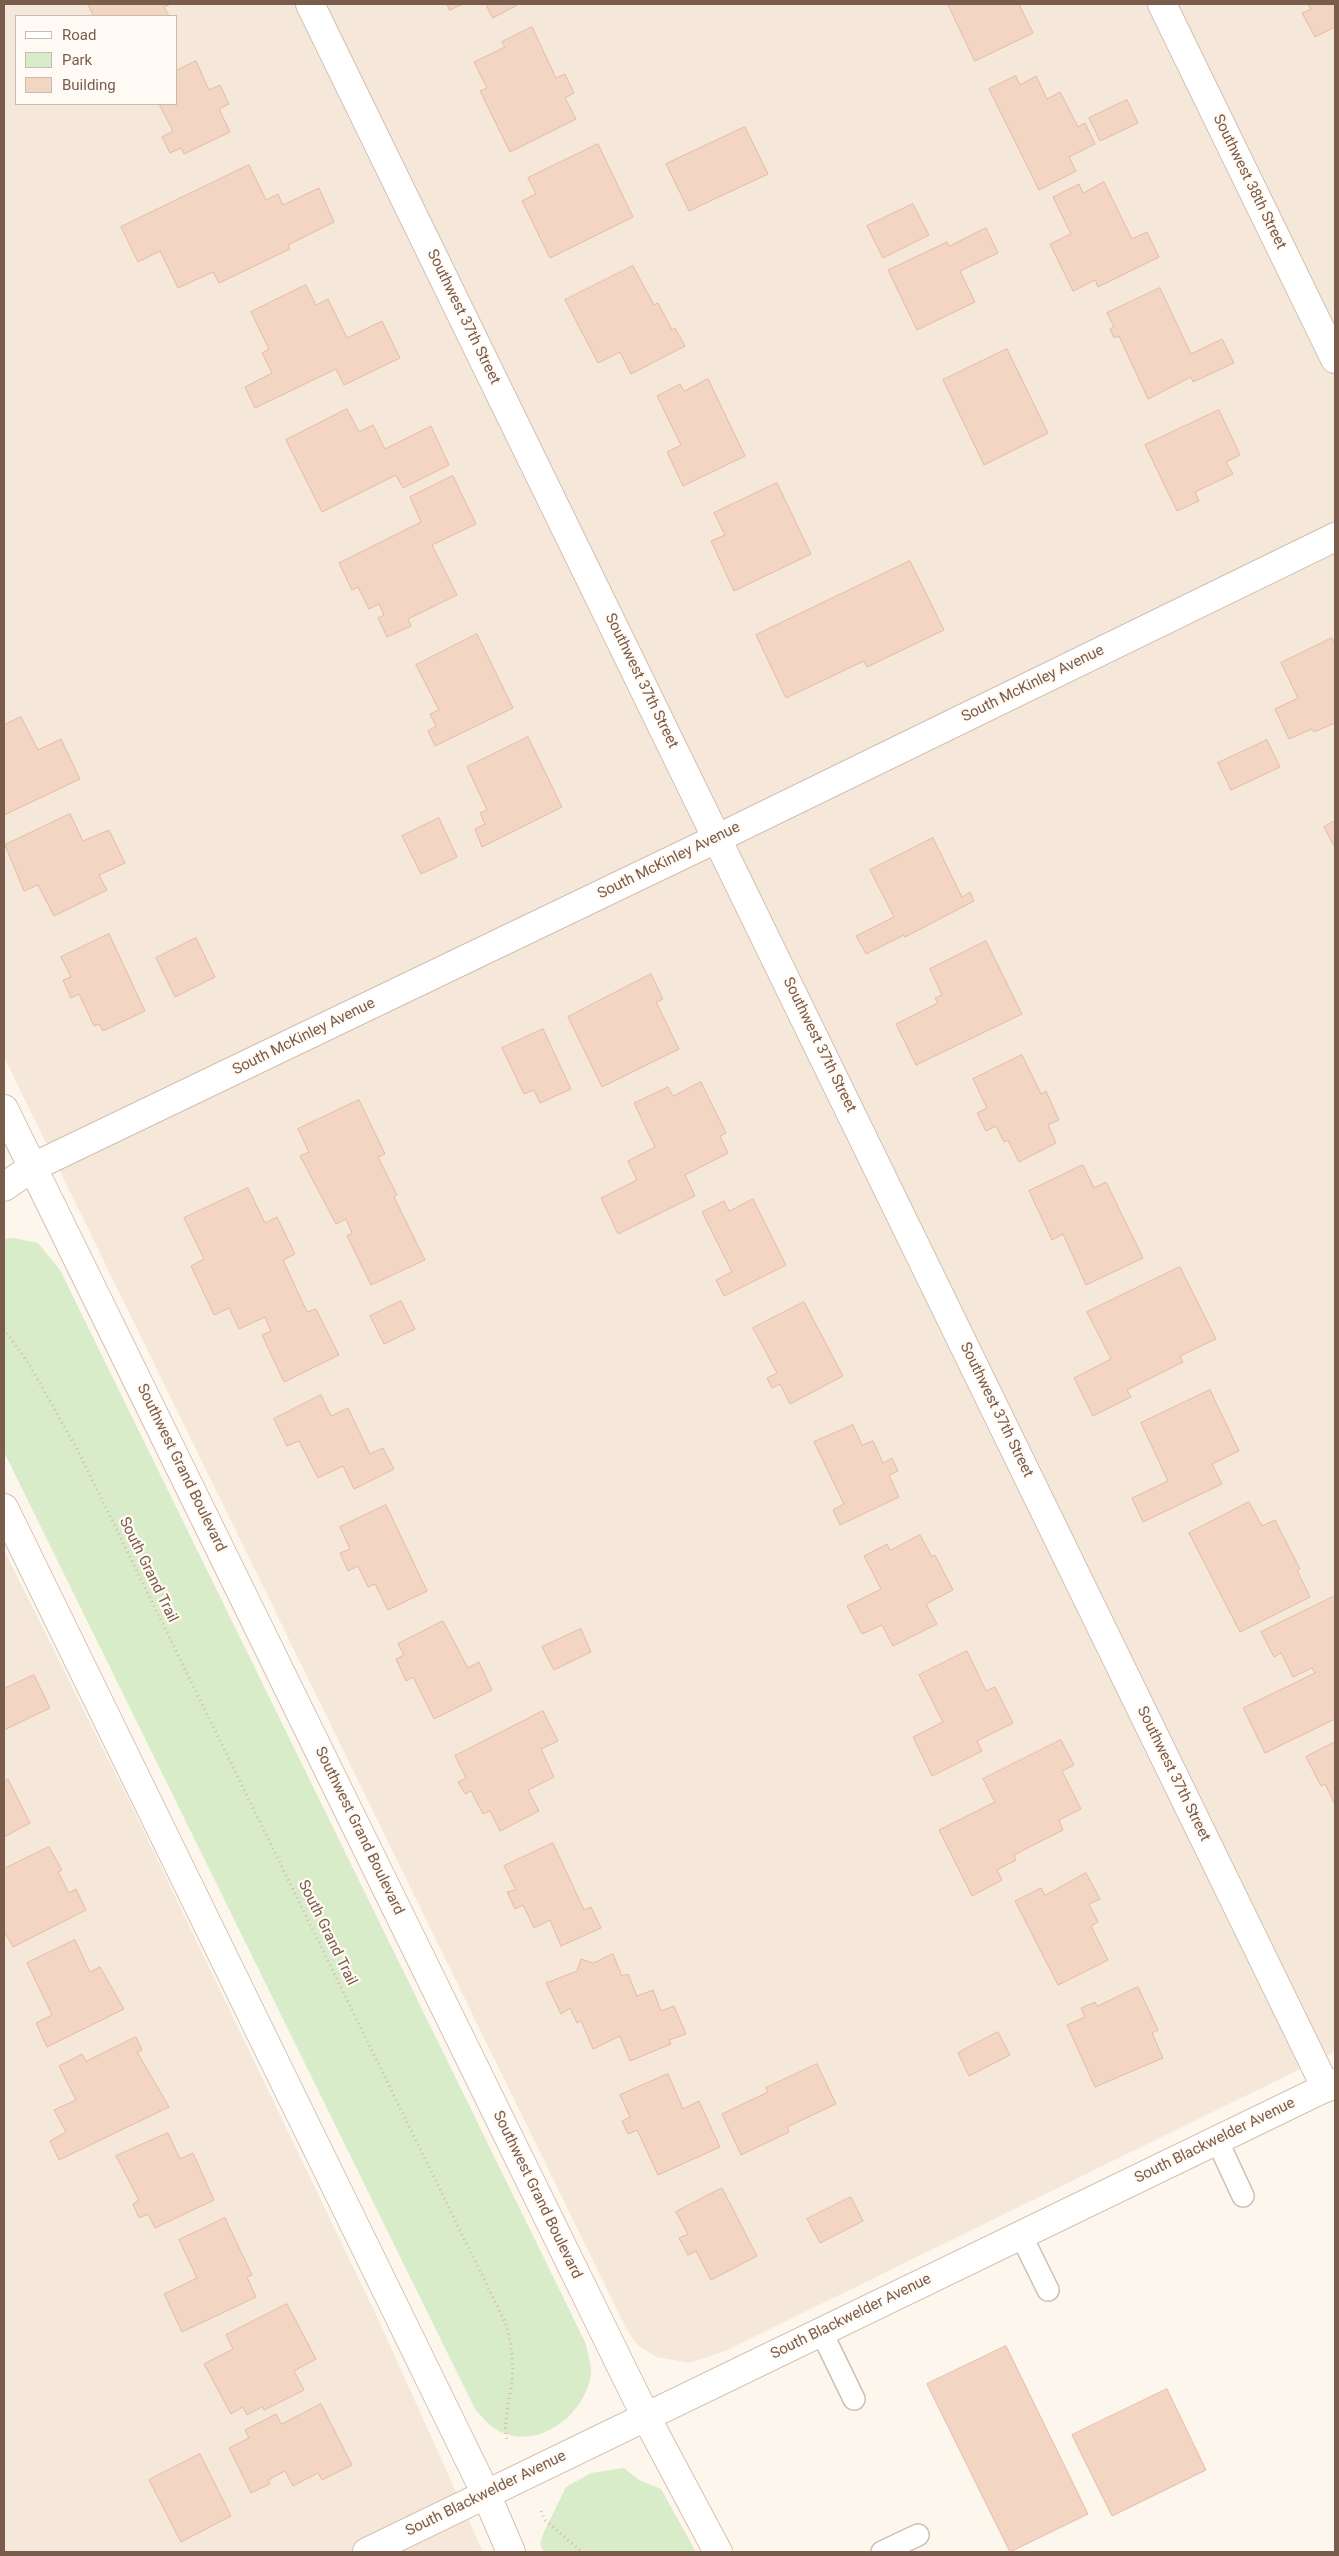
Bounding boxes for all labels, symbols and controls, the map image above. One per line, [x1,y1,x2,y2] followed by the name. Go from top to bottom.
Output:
[15,15,178,105] legend
[62,26,96,44] text: Road
[62,51,92,69] text: Park
[62,76,116,94] text: Building
[1209,112,1289,252] street label: Southwest 38th Street
[423,247,503,387] street label: Southwest 37th Street
[601,611,681,751] street label: Southwest 37th Street
[959,642,1107,726] street label: South McKinley Avenue
[595,819,743,903] street label: South McKinley Avenue
[779,975,859,1115] street label: Southwest 37th Street
[230,995,378,1079] street label: South McKinley Avenue
[956,1340,1036,1480] street label: Southwest 37th Street
[132,1381,230,1555] street label: Southwest Grand Boulevard
[115,1514,181,1626] street label: South Grand Trail
[1133,1704,1213,1844] street label: Southwest 37th Street
[310,1744,408,1918] street label: Southwest Grand Boulevard
[294,1877,360,1989] street label: South Grand Trail
[1132,2094,1298,2188] street label: South Blackwelder Avenue
[488,2108,586,2282] street label: Southwest Grand Boulevard
[768,2270,934,2364] street label: South Blackwelder Avenue
[403,2447,569,2541] street label: South Blackwelder Avenue

